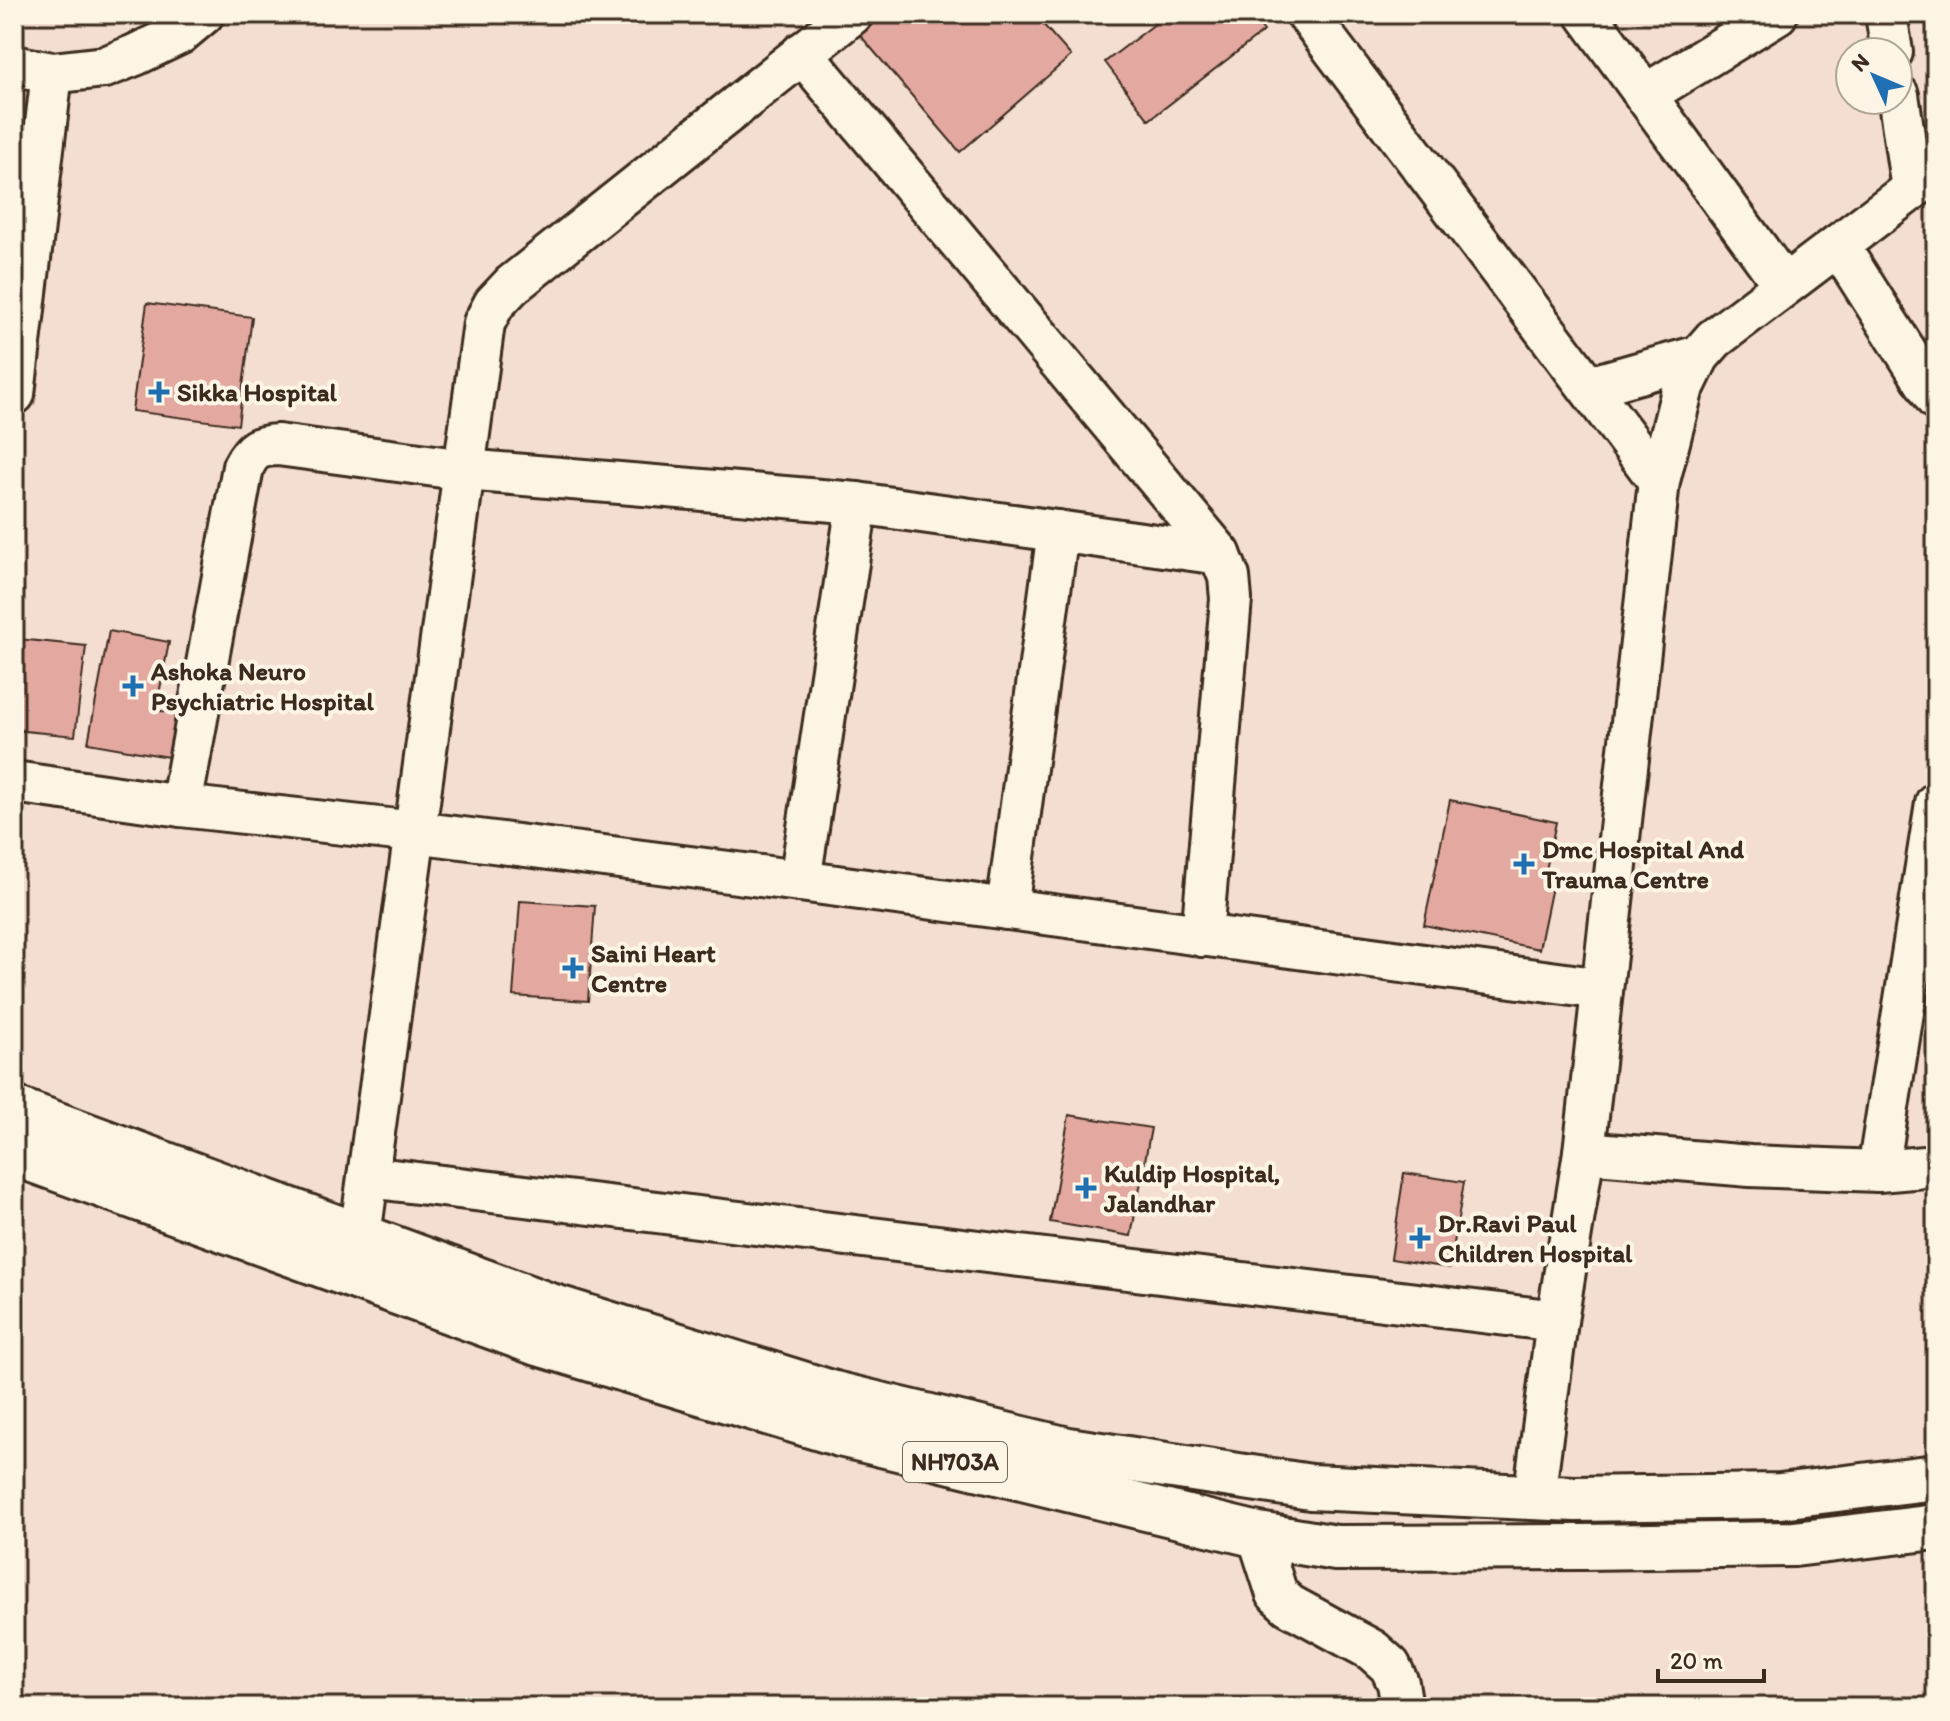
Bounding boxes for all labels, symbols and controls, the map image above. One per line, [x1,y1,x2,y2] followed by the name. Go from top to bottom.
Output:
[1834,36,1914,116] north arrow
[1845,48,1875,77] text: N
[177,376,337,408] place label: Sikka Hospital
[148,381,170,403] marker: Sikka Hospital
[150,655,374,717] place label: Ashoka Neuro Psychiatric Hospital
[122,675,144,697] marker: Ashoka Neuro Psychiatric Hospital
[1541,833,1745,895] place label: Dmc Hospital And Trauma Centre
[1513,853,1535,875] marker: Dmc Hospital And Trauma Centre
[591,937,716,999] place label: Saini Heart Centre
[562,957,584,979] marker: Saini Heart Centre
[1103,1157,1281,1219] place label: Kuldip Hospital, Jalandhar
[1075,1177,1097,1199] marker: Kuldip Hospital, Jalandhar
[1438,1207,1633,1269] place label: Dr.Ravi Paul Children Hospital
[1409,1227,1431,1249] marker: Dr.Ravi Paul Children Hospital
[903,1442,1007,1482] road number: NH703A
[1658,1633,1764,1683] scale bar
[1670,1646,1723,1675] text: 20 m

